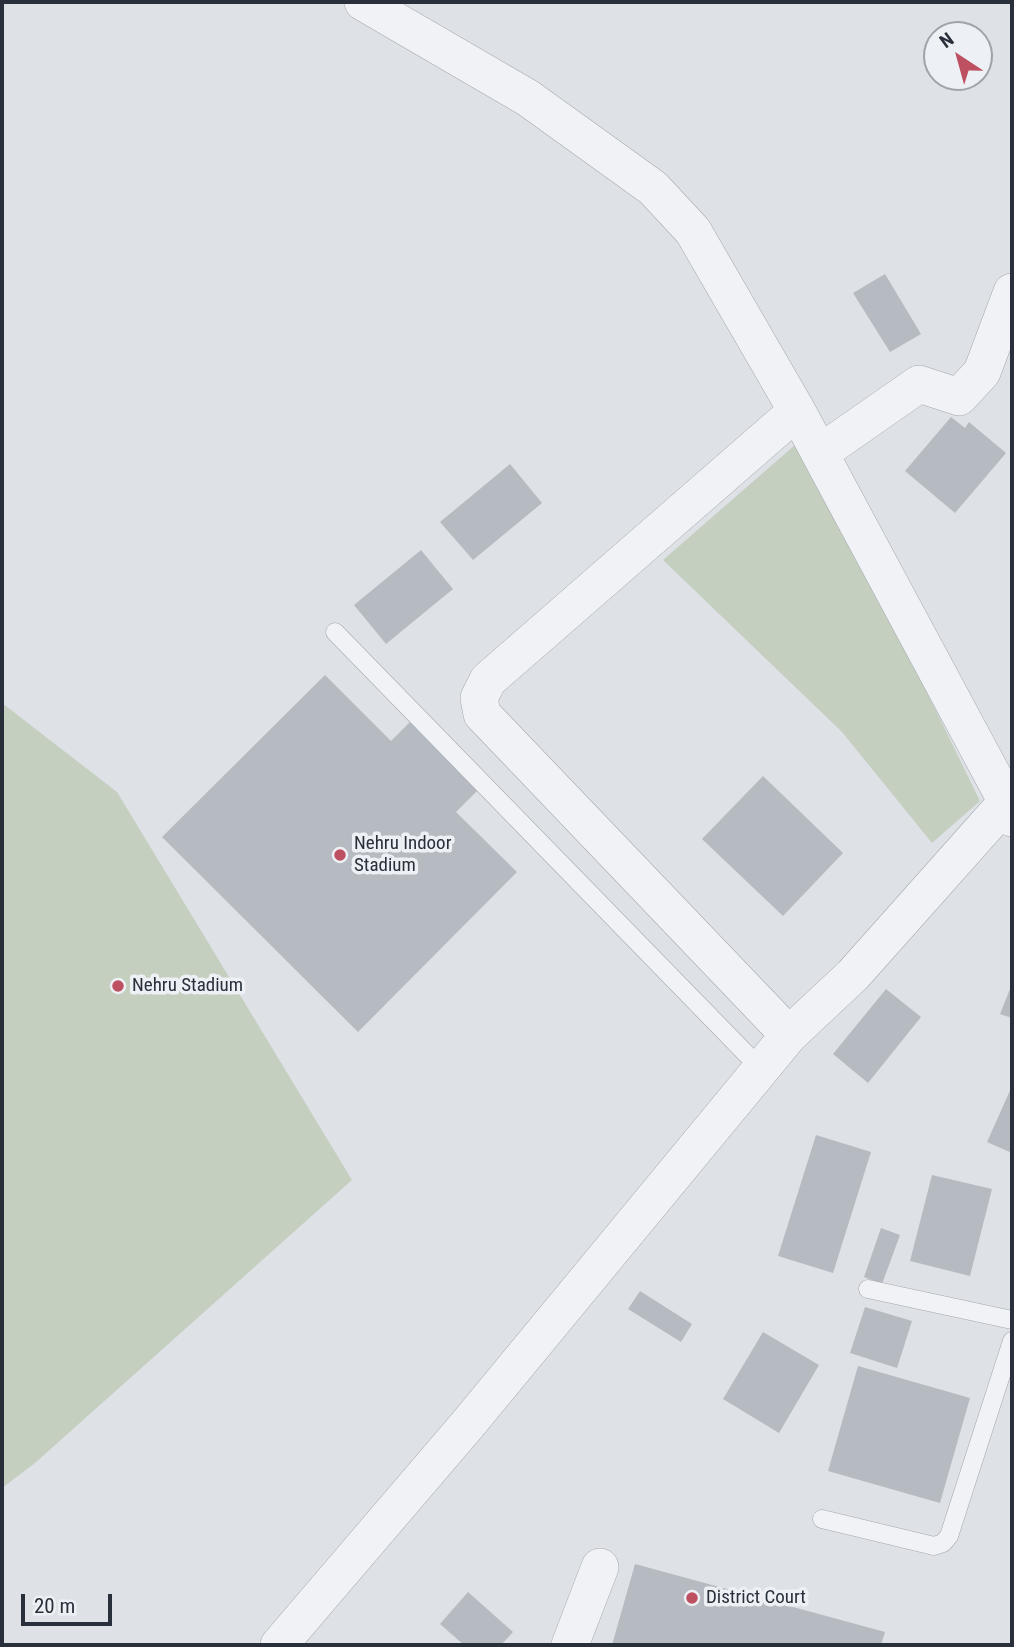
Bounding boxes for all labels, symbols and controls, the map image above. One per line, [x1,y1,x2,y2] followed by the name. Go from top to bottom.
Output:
[923,21,993,91] north arrow
[935,28,958,53] text: N
[354,833,451,877] place label: Nehru Indoor Stadium
[332,847,348,863] marker: Nehru Indoor Stadium
[132,975,243,997] place label: Nehru Stadium
[110,978,126,994] marker: Nehru Stadium
[24,1580,116,1624] scale bar
[706,1587,806,1609] place label: District Court
[684,1590,700,1606] marker: District Court
[34,1594,75,1618] text: 20 m

